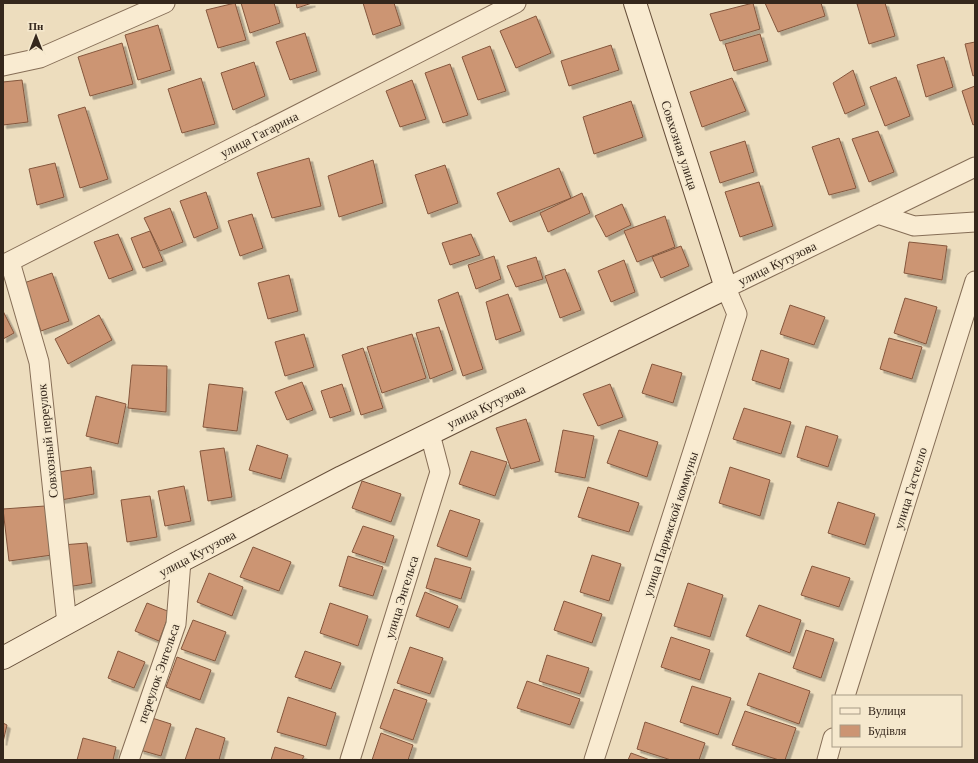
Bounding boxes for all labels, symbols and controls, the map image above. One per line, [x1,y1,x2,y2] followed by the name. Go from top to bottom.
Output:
[16,16,56,56] north arrow
[29,20,44,32] text: Пн
[658,99,701,192] street label: Совхозная улица
[218,108,301,161] street label: улица Гагарина
[736,238,819,289] street label: улица Кутузова
[445,381,528,432] street label: улица Кутузова
[34,382,61,499] street label: Совхозный переулок
[891,445,930,531] street label: улица Гастелло
[640,450,701,598] street label: улица Парижской коммуны
[156,527,238,580] street label: улица Кутузова
[382,554,421,640] street label: улица Энгельса
[134,621,183,725] street label: переулок Энгельса
[832,695,962,747] legend
[868,704,906,718] text: Вулиця
[868,724,907,738] text: Будівля

